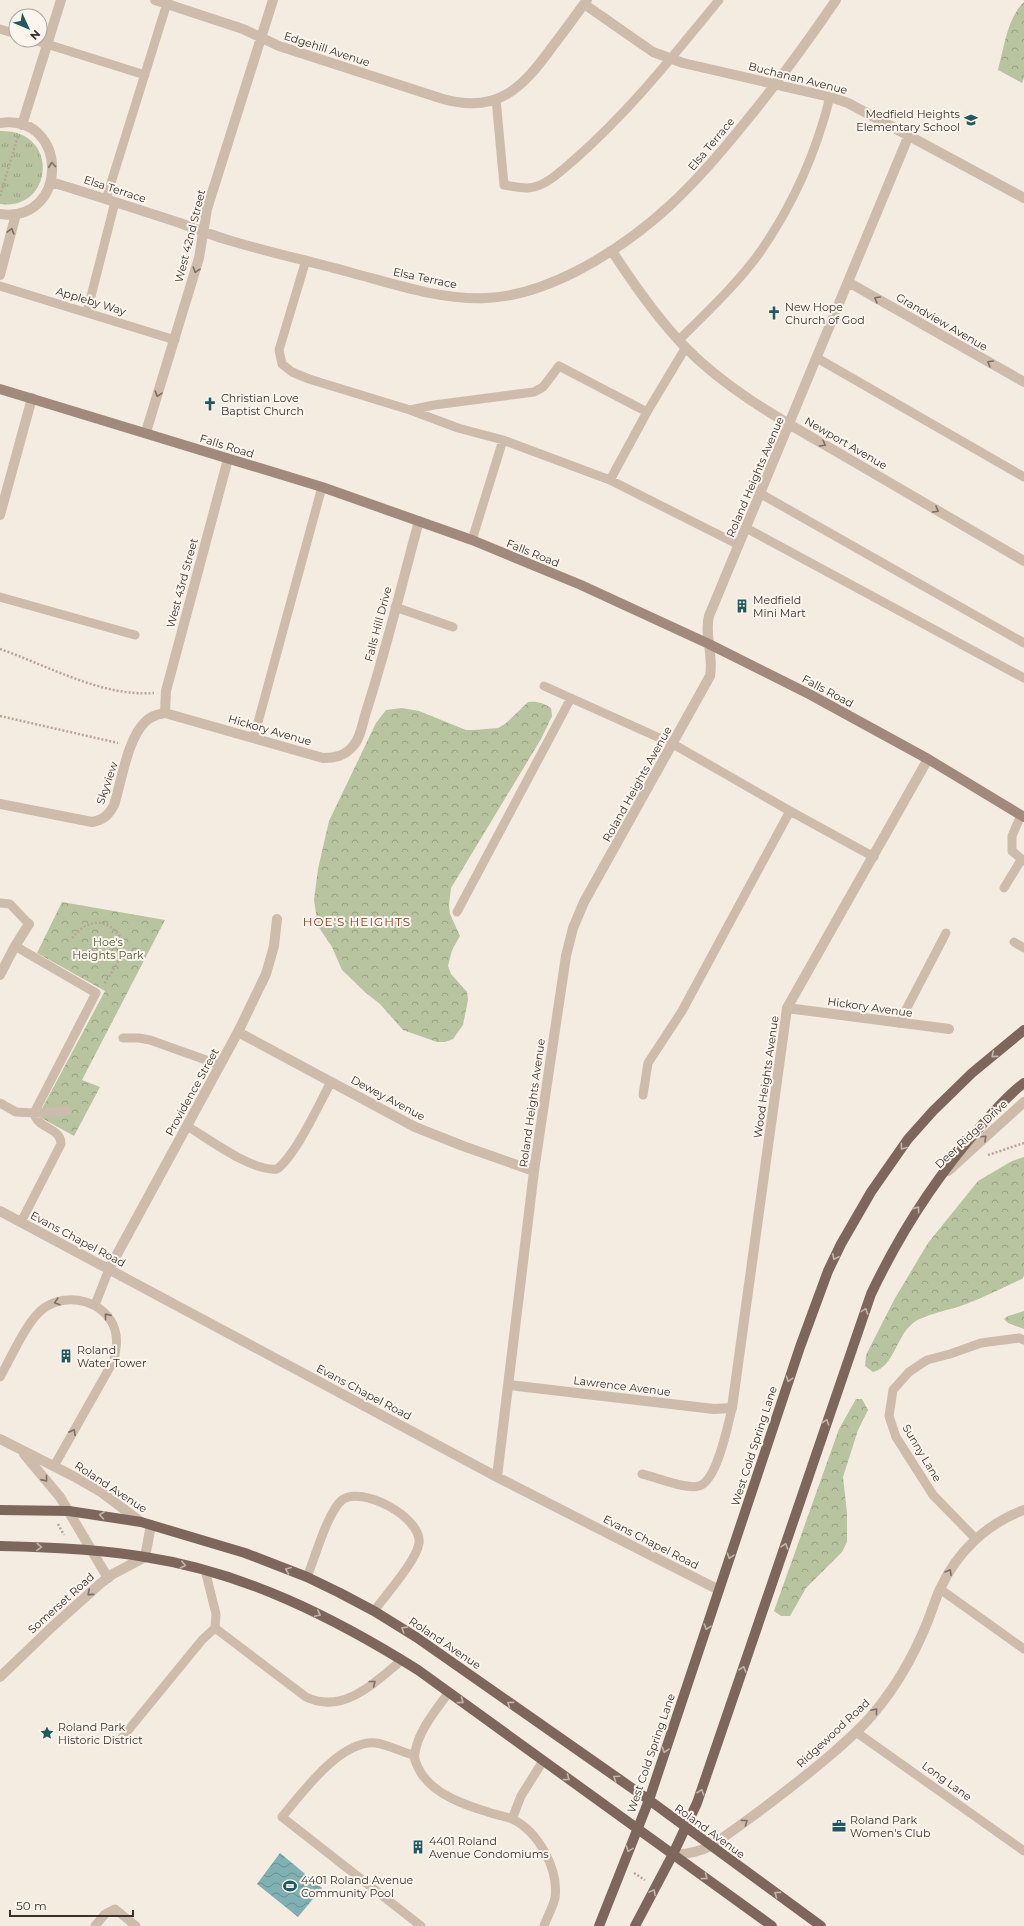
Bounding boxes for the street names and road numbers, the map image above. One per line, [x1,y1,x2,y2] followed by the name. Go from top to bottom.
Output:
[282,28,372,70] street label: Edgehill Avenue
[747,59,849,97] street label: Buchanan Avenue
[685,114,737,173] street label: Elsa Terrace
[82,172,148,206] street label: Elsa Terrace
[172,187,208,284] street label: West 42nd Street
[392,264,459,292] street label: Elsa Terrace
[54,284,128,318] street label: Appleby Way
[894,290,991,354] street label: Grandview Avenue
[723,414,787,539] street label: Roland Heights Avenue
[802,414,890,472] street label: Newport Avenue
[198,431,256,461] street label: Falls Road
[163,536,201,629] street label: West 43rd Street
[504,536,562,570] street label: Falls Road
[361,585,395,663] street label: Falls Hill Drive
[800,672,856,710] street label: Falls Road
[227,711,314,749] street label: Hickory Avenue
[599,724,675,844] street label: Roland Heights Avenue
[93,760,121,806] street label: Skyview
[826,994,914,1020] street label: Hickory Avenue
[750,1015,782,1139] street label: Wood Heights Avenue
[516,1037,548,1168] street label: Roland Heights Avenue
[162,1045,222,1138] street label: Providence Street
[348,1073,428,1124] street label: Dewey Avenue
[932,1097,1010,1171] street label: Deer Ridge Drive
[28,1208,128,1270] street label: Evans Chapel Road
[314,1361,414,1423] street label: Evans Chapel Road
[573,1373,672,1399] street label: Lawrence Avenue
[728,1384,780,1508] street label: West Cold Spring Lane
[899,1422,945,1485] street label: Sunny Lane
[72,1458,150,1516] street label: Roland Avenue
[601,1512,701,1572] street label: Evans Chapel Road
[25,1570,97,1636] street label: Somerset Road
[406,1614,484,1672] street label: Roland Avenue
[624,1691,678,1814] street label: West Cold Spring Lane
[794,1696,872,1770] street label: Ridgewood Road
[919,1758,975,1804] street label: Long Lane
[672,1801,748,1861] street label: Roland Avenue

